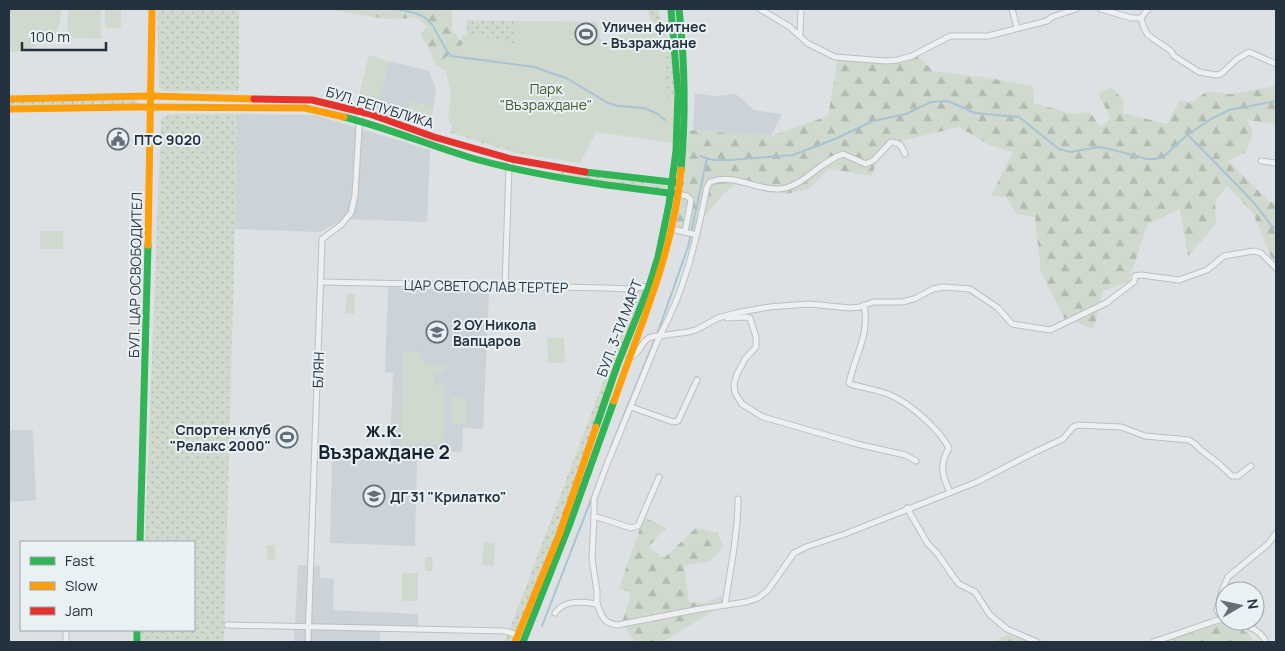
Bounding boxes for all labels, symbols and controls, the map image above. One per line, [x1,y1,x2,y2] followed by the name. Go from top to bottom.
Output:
[602,17,706,52] place label: Уличен фитнес - Възраждане
[22,20,106,52] scale bar
[574,22,598,46] sports icon: Уличен фитнес - Възраждане
[30,26,70,47] text: 100 m
[500,79,592,114] park label: Парк "Възраждане"
[324,82,436,132] street label: БУЛ. РЕПУБЛИКА
[106,127,130,151] public building icon: ПТС 9020
[134,130,201,149] place label: ПТС 9020
[124,192,146,358] street label: БУЛ. ЦАР ОСВОБОДИТЕЛ
[404,275,569,297] street label: ЦАР СВЕТОСЛАВ ТЕРТЕР
[592,276,647,379] street label: БУЛ. 3-ТИ МАРТ
[453,315,536,350] place label: 2 ОУ Никола Вапцаров
[425,320,449,344] school or university icon: 2 ОУ Никола Вапцаров
[308,351,328,389] street label: БЛЯН
[318,417,450,465] district label: ж.к. Възраждане 2
[170,420,271,455] place label: Спортен клуб "Релакс 2000"
[275,425,299,449] sports icon: Спортен клуб "Релакс 2000"
[362,484,386,508] school or university icon: ДГ 31 "Крилатко"
[390,487,506,506] place label: ДГ 31 "Крилатко"
[20,541,195,631] legend
[65,550,94,571] text: Fast
[65,575,98,596] text: Slow
[1215,581,1265,631] north arrow
[1243,597,1264,610] text: N
[65,600,93,621] text: Jam

